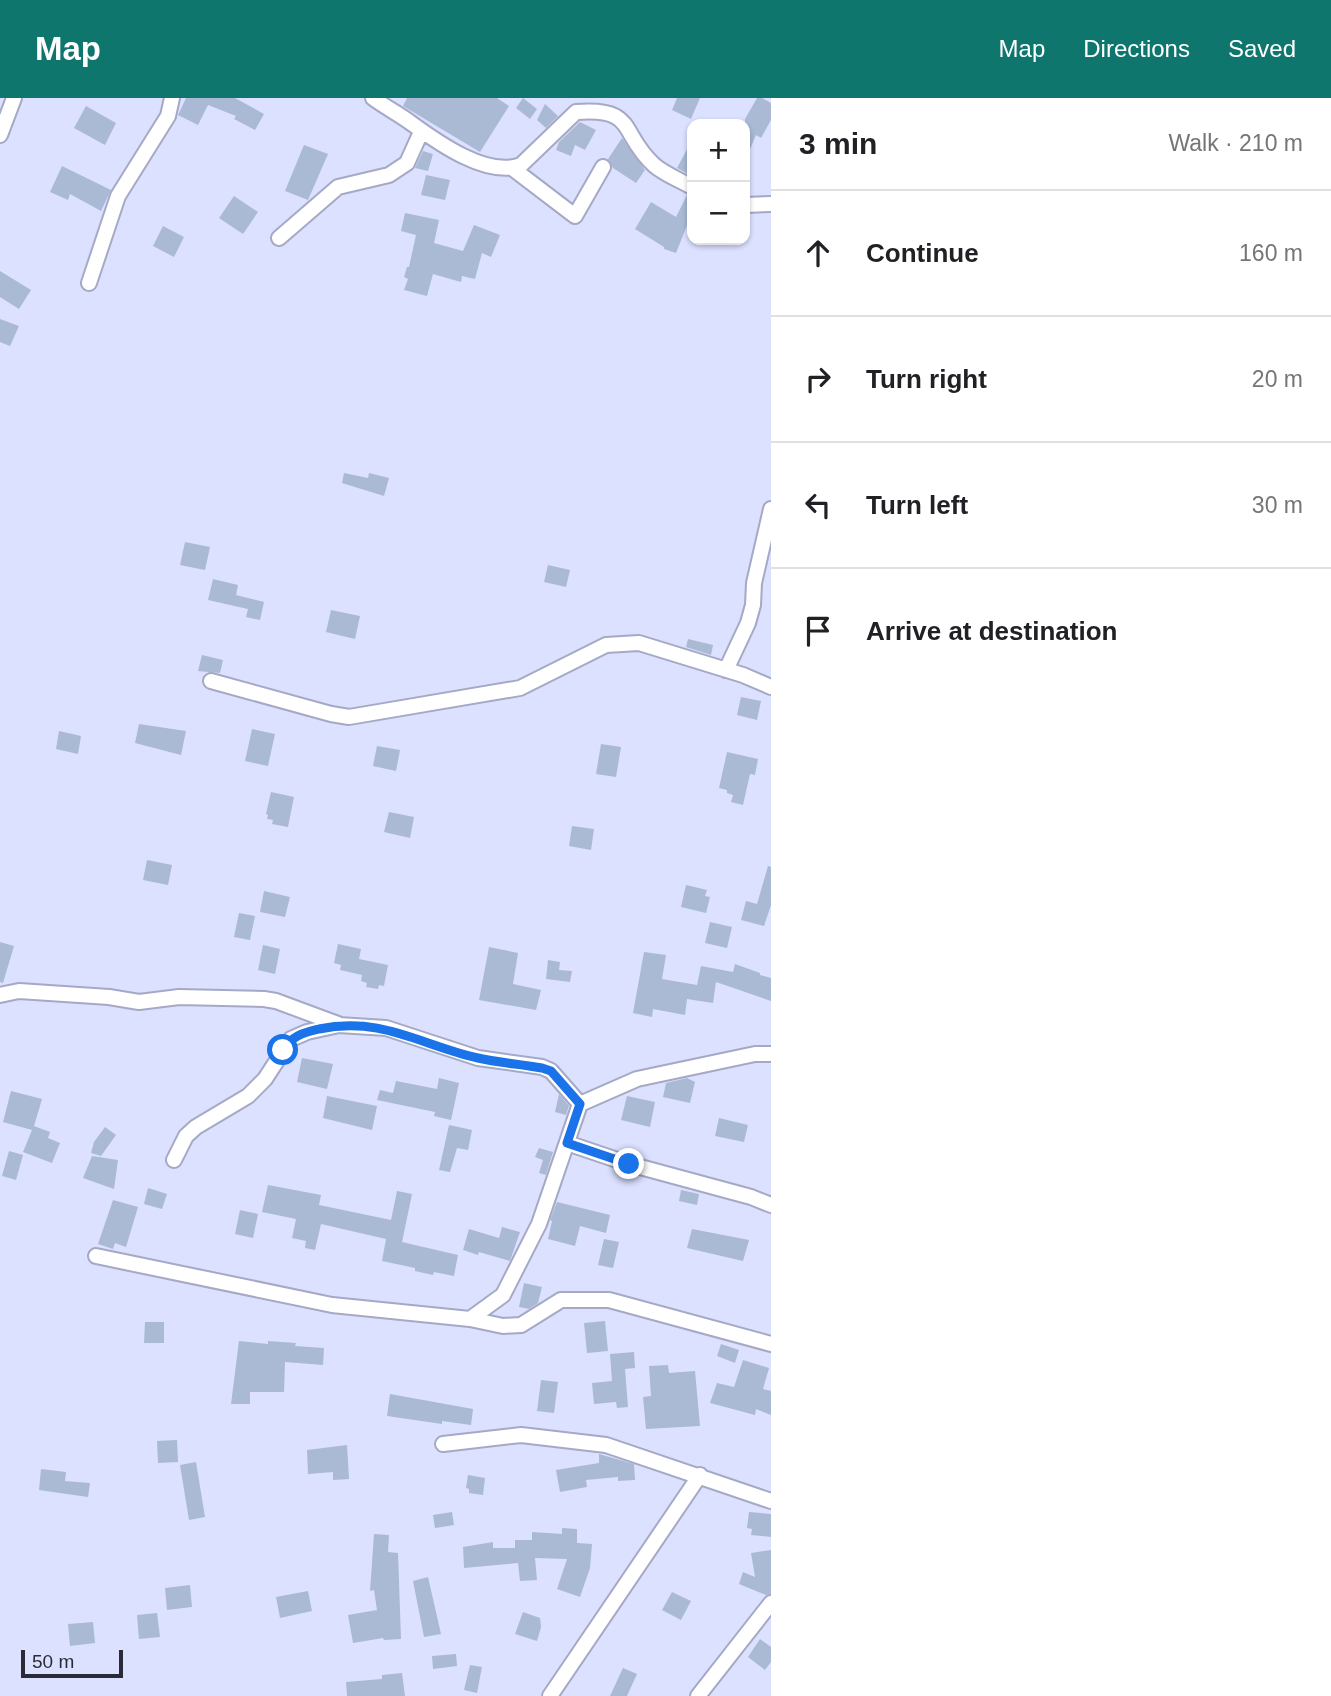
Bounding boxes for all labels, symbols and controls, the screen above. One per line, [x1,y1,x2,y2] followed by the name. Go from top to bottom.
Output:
[35,30,101,67] text: Map
[999,35,1045,62] text: Map
[1083,35,1190,62] text: Directions
[1228,35,1296,62] text: Saved
[687,119,750,245] map controls
[687,119,750,182] button: +
[799,127,877,160] text: 3 min
[1168,130,1303,156] text: Walk · 210 m
[687,182,750,245] button: −
[799,234,837,272] icon: ahead
[866,238,979,268] text: Continue
[1239,240,1303,266] text: 160 m
[799,360,837,398] icon: right
[866,364,987,394] text: Turn right
[1252,366,1303,392] text: 20 m
[799,486,837,524] icon: left
[866,490,968,520] text: Turn left
[1252,492,1303,518] text: 30 m
[799,612,837,650] icon: arrive
[866,616,1117,646] text: Arrive at destination
[267,1034,298,1065] route start
[613,1148,644,1179] route end
[21,1647,122,1679] scale bar
[32,1651,74,1672] text: 50 m

